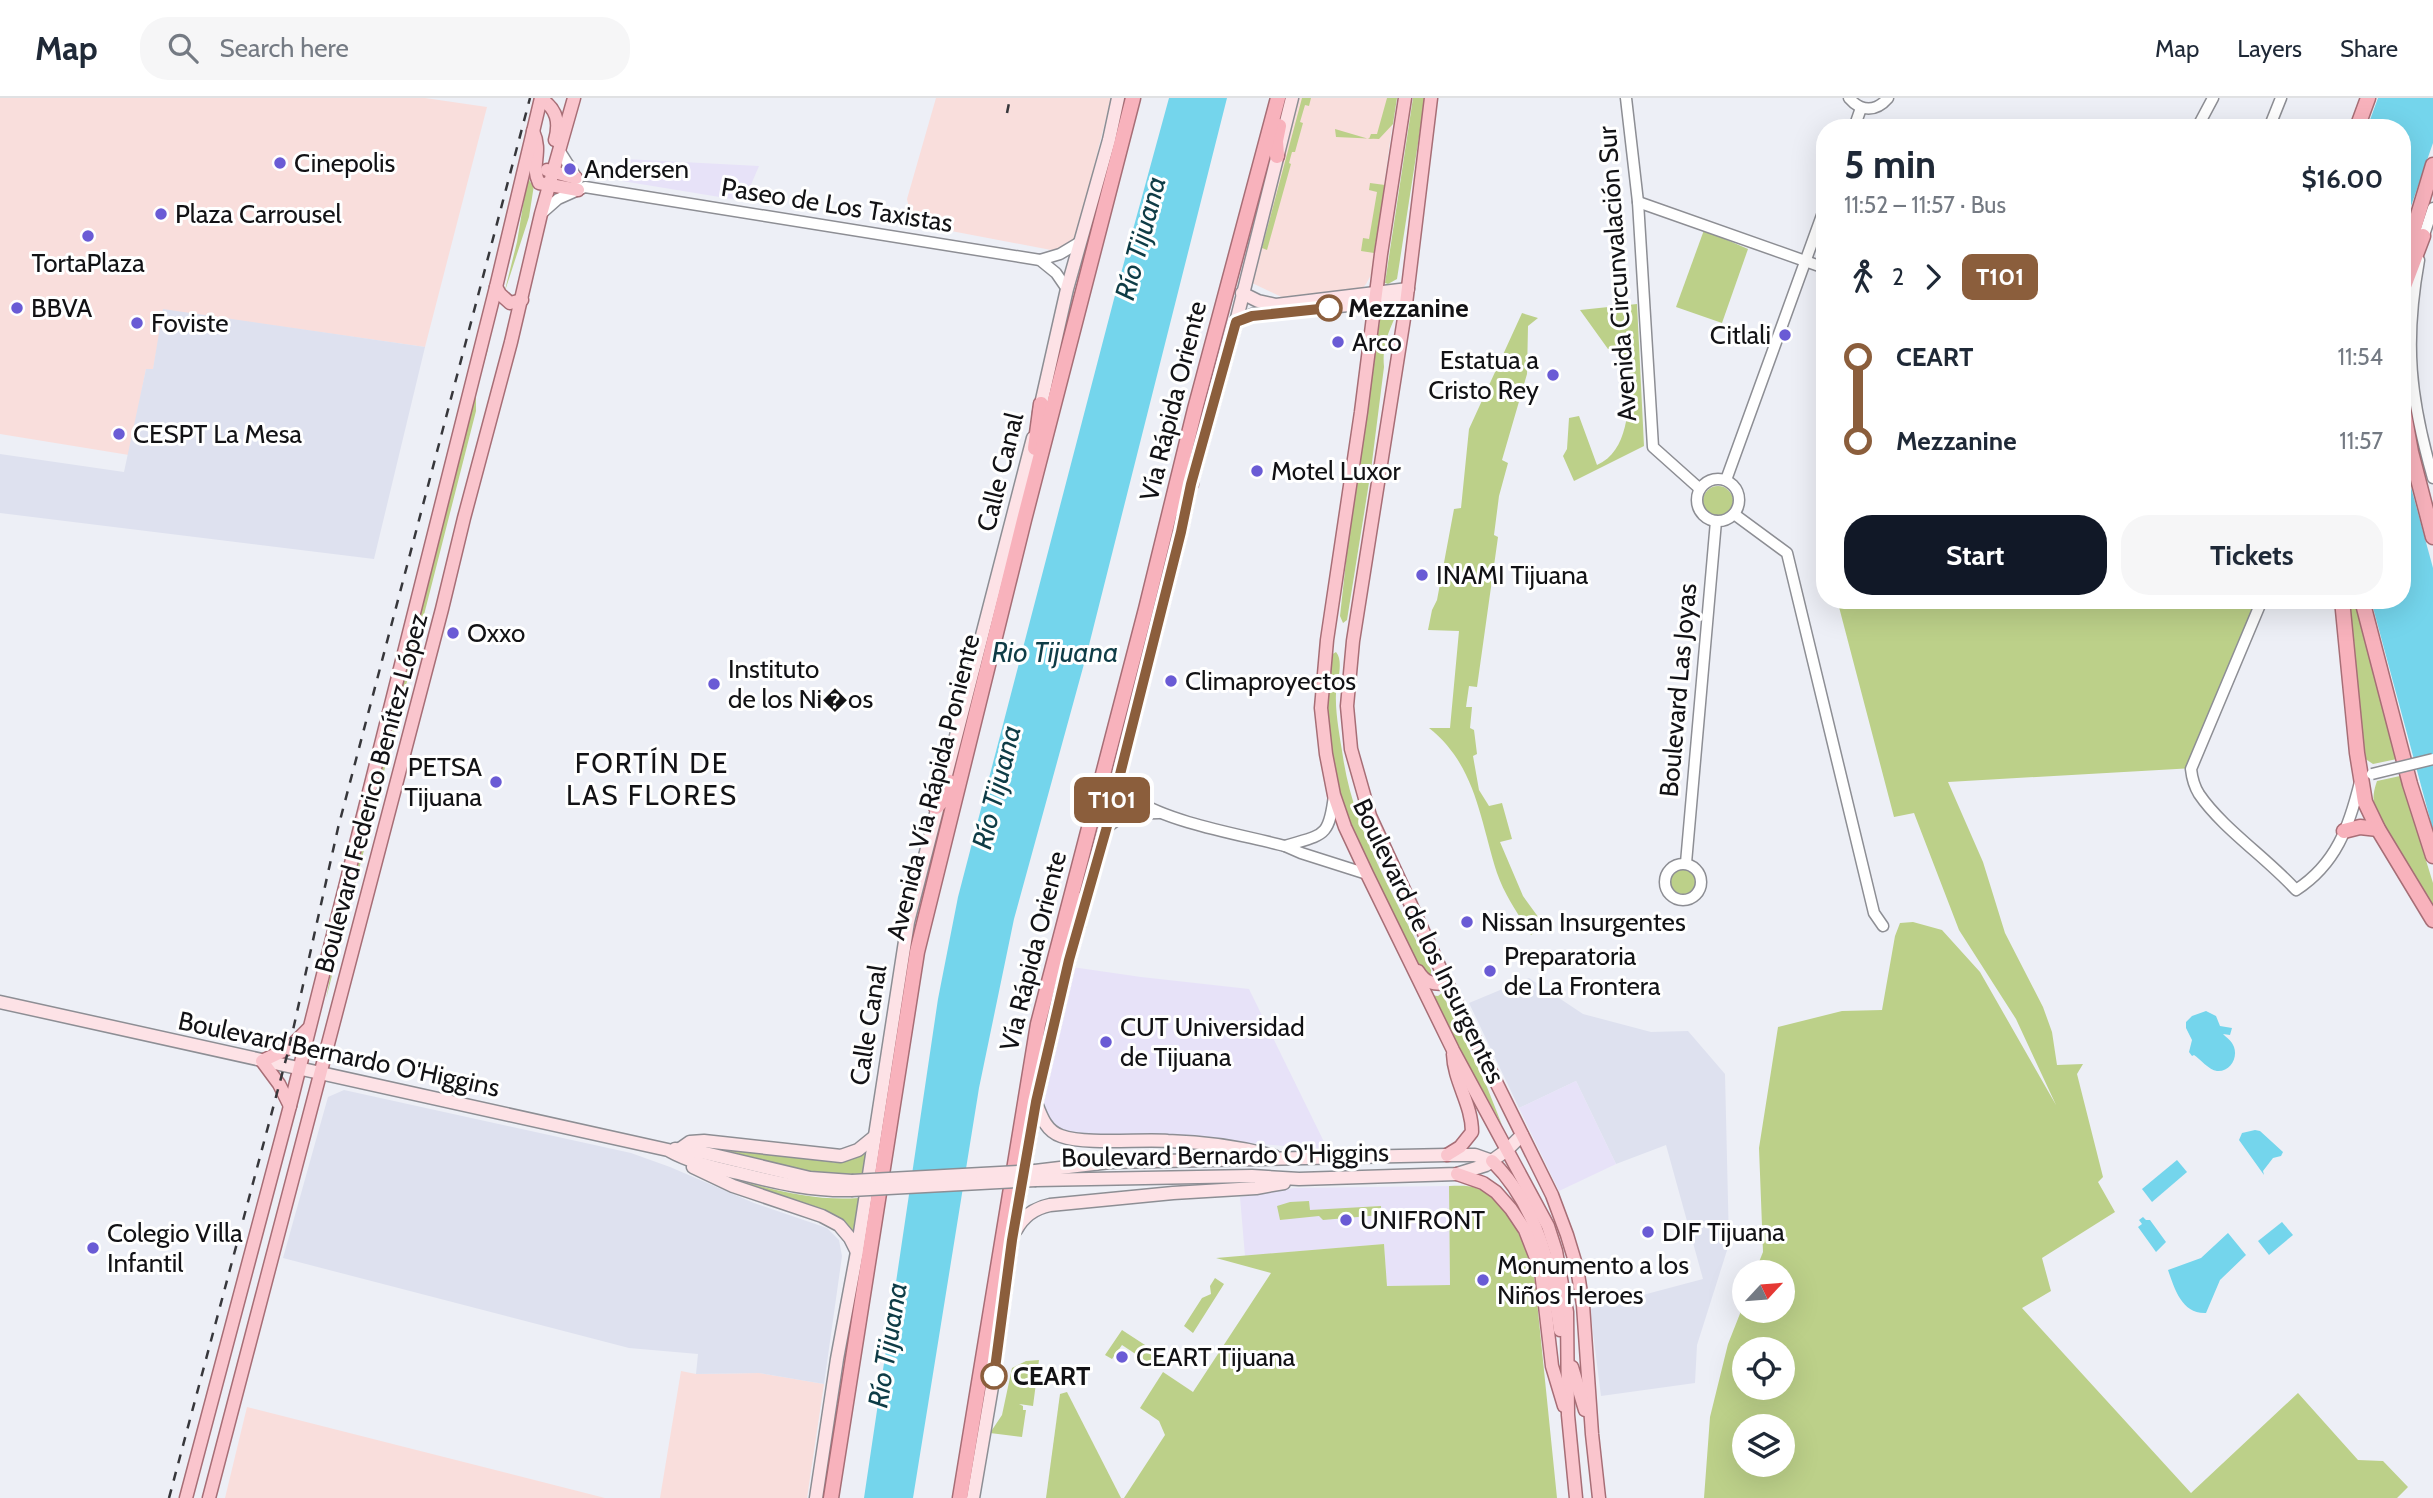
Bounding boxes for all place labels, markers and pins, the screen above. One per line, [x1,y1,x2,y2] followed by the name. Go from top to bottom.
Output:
[294,147,396,179] place label: Cinepolis
[584,153,689,185] place label: Andersen
[272,155,288,171] marker: Cinepolis
[562,161,578,177] marker: Andersen
[175,198,342,230] place label: Plaza Carrousel
[153,206,169,222] marker: Plaza Carrousel
[80,228,96,244] marker: TortaPlaza
[31,247,145,279] place label: TortaPlaza
[31,292,92,324] place label: BBVA
[1348,292,1469,324] place label: Mezzanine
[1316,295,1342,321] marker: Mezzanine
[9,300,25,316] marker: BBVA
[151,307,229,339] place label: Foviste
[129,315,145,331] marker: Foviste
[1710,319,1771,351] place label: Citlali
[1352,326,1402,358] place label: Arco
[1777,327,1793,343] marker: Citlali
[1330,334,1346,350] marker: Arco
[1428,344,1540,406] place label: Estatua a Cristo Rey
[1545,367,1561,383] marker: Estatua a Cristo Rey
[133,418,302,450] place label: CESPT La Mesa
[111,426,127,442] marker: CESPT La Mesa
[1271,455,1401,487] place label: Motel Luxor
[1249,463,1265,479] marker: Motel Luxor
[1436,559,1589,591] place label: INAMI Tijuana
[1414,567,1430,583] marker: INAMI Tijuana
[467,617,525,649] place label: Oxxo
[445,625,461,641] marker: Oxxo
[728,653,873,715] place label: Instituto de los Ni�os
[1185,665,1356,697] place label: Climaproyectos
[1163,673,1179,689] marker: Climaproyectos
[706,676,722,692] marker: Instituto de los Ni�os
[404,751,483,813] place label: PETSA Tijuana
[488,774,504,790] marker: PETSA Tijuana
[1481,906,1686,938] place label: Nissan Insurgentes
[1459,914,1475,930] marker: Nissan Insurgentes
[1504,940,1661,1002] place label: Preparatoria de La Frontera
[1482,963,1498,979] marker: Preparatoria de La Frontera
[1120,1011,1305,1073] place label: CUT Universidad de Tijuana
[1098,1034,1114,1050] marker: CUT Universidad de Tijuana
[1360,1204,1485,1236] place label: UNIFRONT
[1338,1212,1354,1228] marker: UNIFRONT
[1662,1216,1785,1248] place label: DIF Tijuana
[107,1217,243,1279] place label: Colegio Villa Infantil
[1640,1224,1656,1240] marker: DIF Tijuana
[85,1240,101,1256] marker: Colegio Villa Infantil
[1497,1249,1689,1311] place label: Monumento a los Niños Heroes
[1475,1272,1491,1288] marker: Monumento a los Niños Heroes
[1136,1341,1296,1373] place label: CEART Tijuana
[1114,1349,1130,1365] marker: CEART Tijuana
[1013,1360,1091,1392] place label: CEART
[981,1363,1007,1389] marker: CEART

